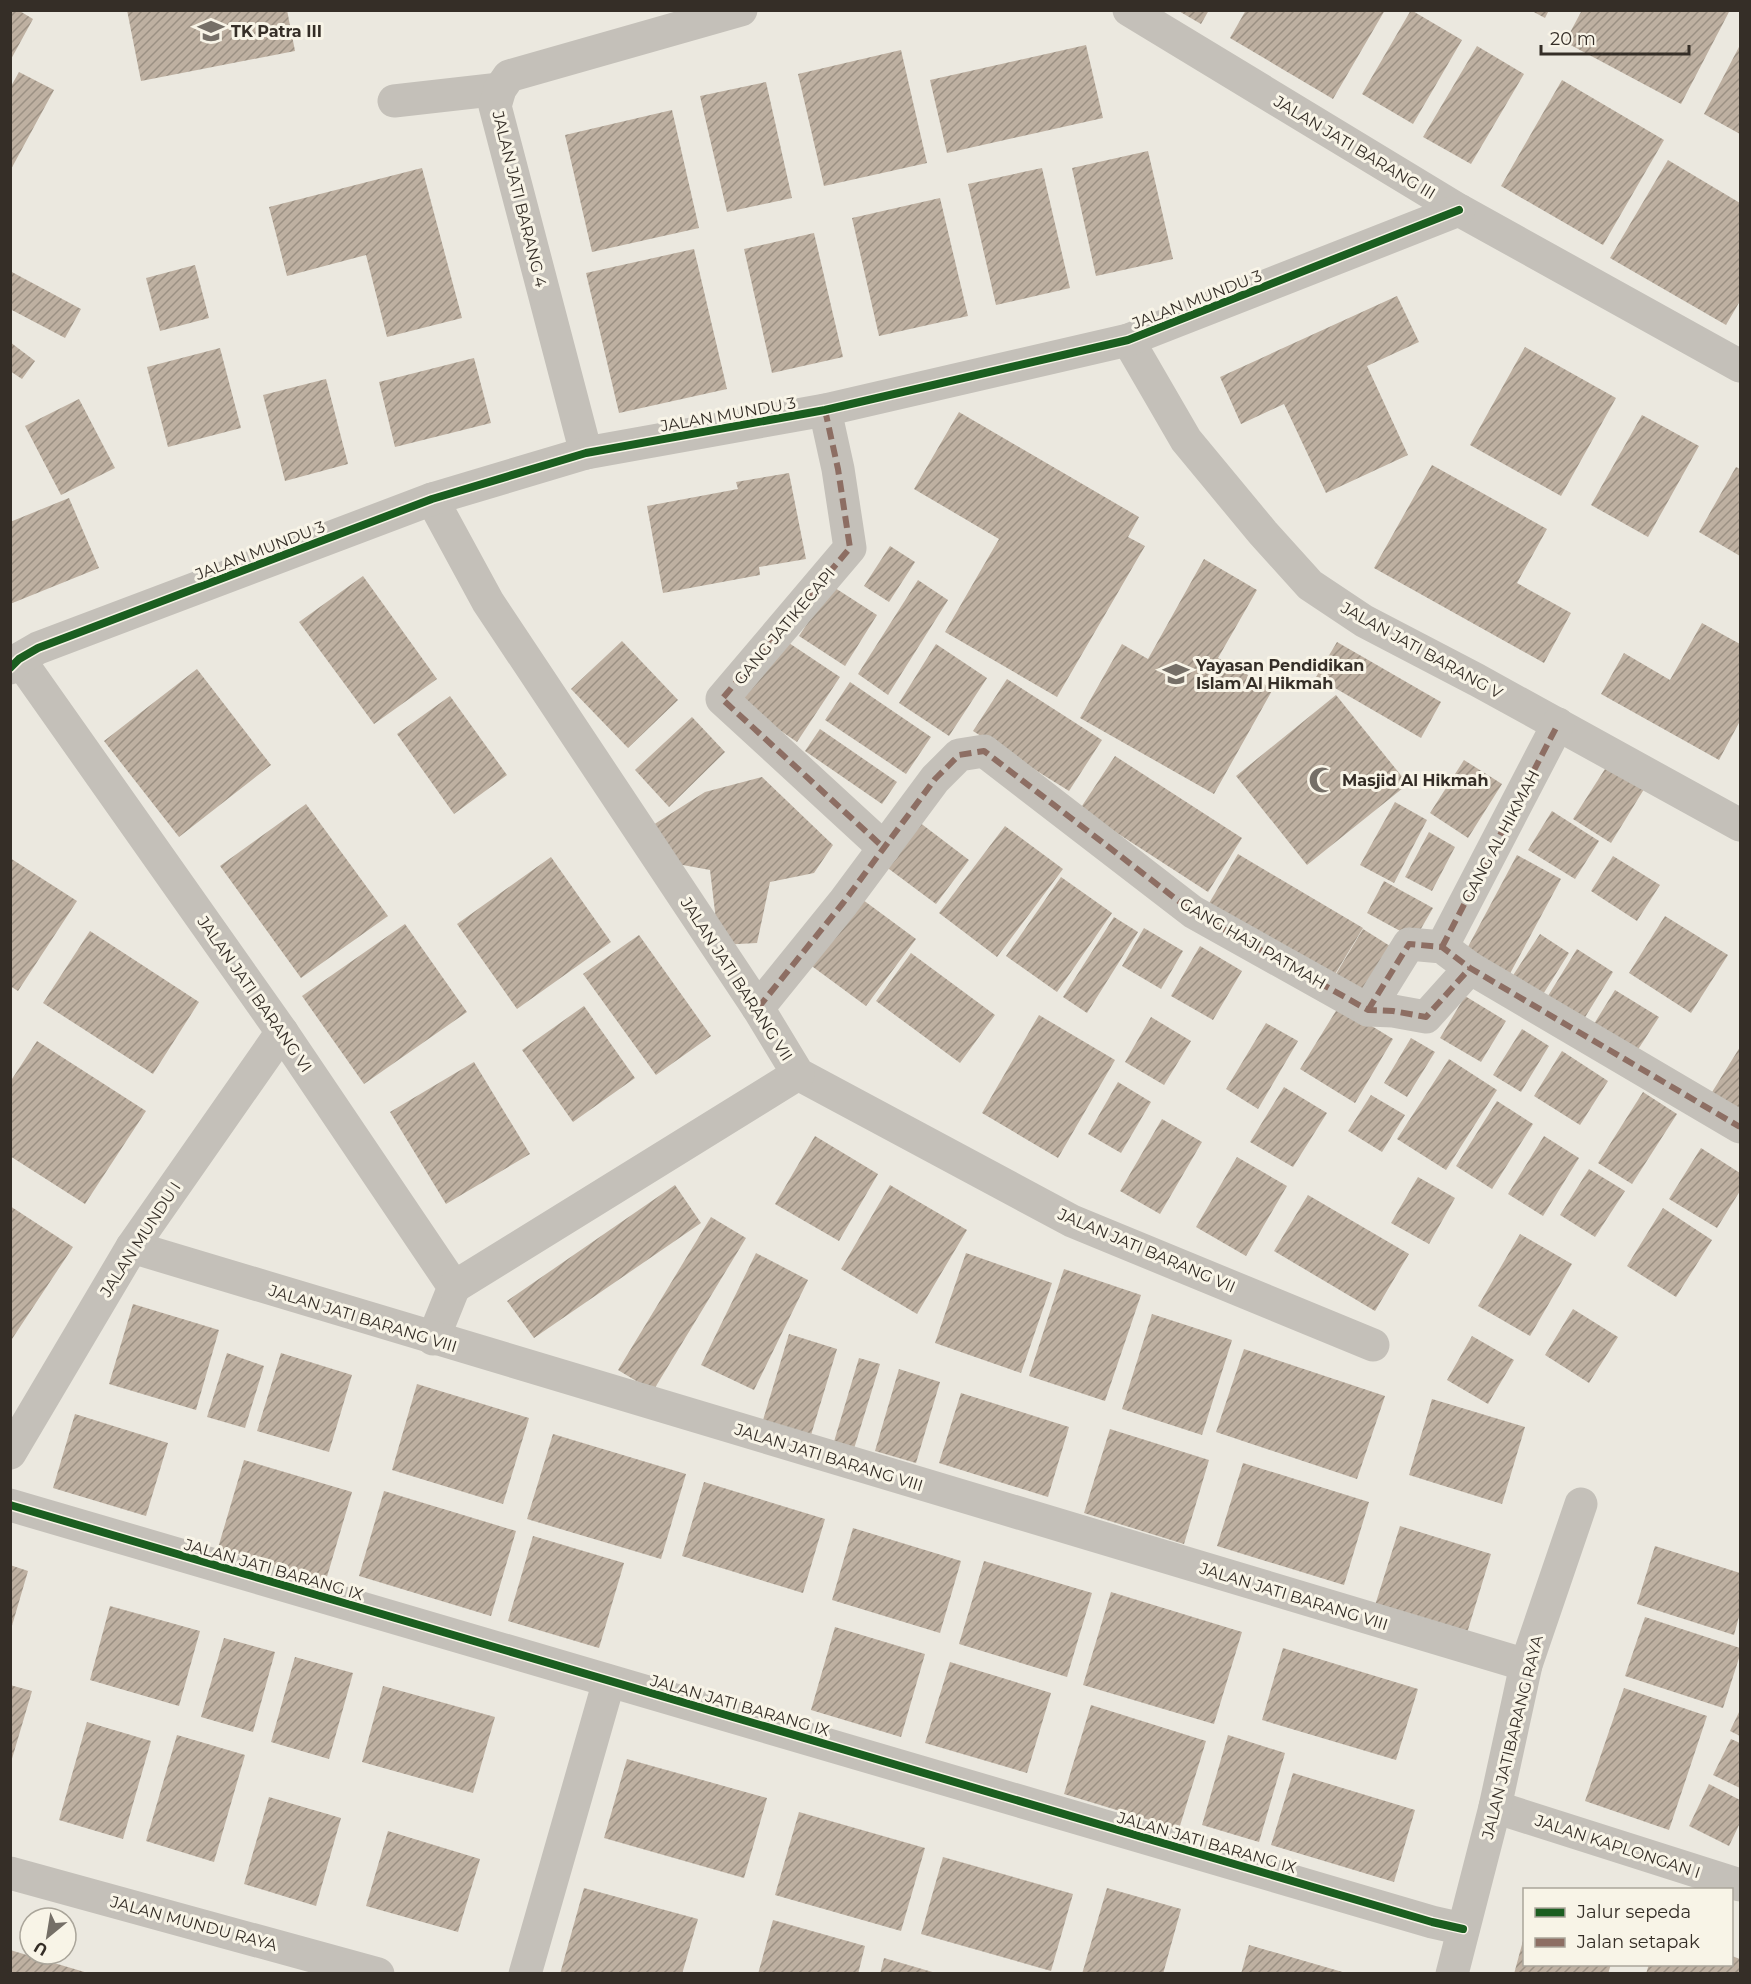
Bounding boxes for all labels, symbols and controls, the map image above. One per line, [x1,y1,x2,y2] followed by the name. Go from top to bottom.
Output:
[196,16,226,46] school or university icon: TK Patra III
[1541,18,1690,56] scale bar
[231,22,322,41] place label: TK Patra III
[1550,28,1596,50] text: 20 m
[1270,91,1439,203] street label: JALAN JATI BARANG III
[488,108,551,290] street label: JALAN JATI BARANG 4
[1129,266,1265,333] street label: JALAN MUNDU 3
[658,393,797,436] street label: JALAN MUNDU 3
[192,517,328,584] street label: JALAN MUNDU 3
[730,564,839,689] street label: GANG JATIKECAPI
[1337,598,1506,703] street label: JALAN JATI BARANG V
[1195,656,1364,693] place label: Yayasan Pendidikan Islam Al Hikmah
[1161,659,1191,689] school or university icon: Yayasan Pendidikan Islam Al Hikmah
[1307,765,1337,795] mosque icon: Masjid Al Hikmah
[1457,767,1543,906] street label: GANG AL HIKMAH
[1342,771,1488,790] place label: Masjid Al Hikmah
[676,893,797,1065] street label: JALAN JATI BARANG VII
[1176,894,1329,993] street label: GANG HAJI PATMAH
[193,912,316,1076] street label: JALAN JATI BARANG VI
[96,1178,185,1301] street label: JALAN MUNDU I
[1054,1204,1238,1297] street label: JALAN JATI BARANG VII
[266,1280,459,1356] street label: JALAN JATI BARANG VIII
[732,1419,925,1495] street label: JALAN JATI BARANG VIII
[181,1535,366,1604] street label: JALAN JATI BARANG IX
[1197,1558,1390,1634] street label: JALAN JATI BARANG VIII
[1478,1633,1547,1842] street label: JALAN JATIBARANG RAYA
[647,1671,832,1740] street label: JALAN JATI BARANG IX
[1114,1808,1299,1877] street label: JALAN JATI BARANG IX
[1532,1810,1703,1882] street label: JALAN KAPLONGAN I
[1523,1888,1733,1966] legend
[108,1892,280,1955] street label: JALAN MUNDU RAYA
[1576,1901,1691,1923] text: Jalur sepeda
[18,1906,78,1966] north arrow
[1576,1931,1700,1953] text: Jalan setapak
[31,1937,51,1960] text: U

